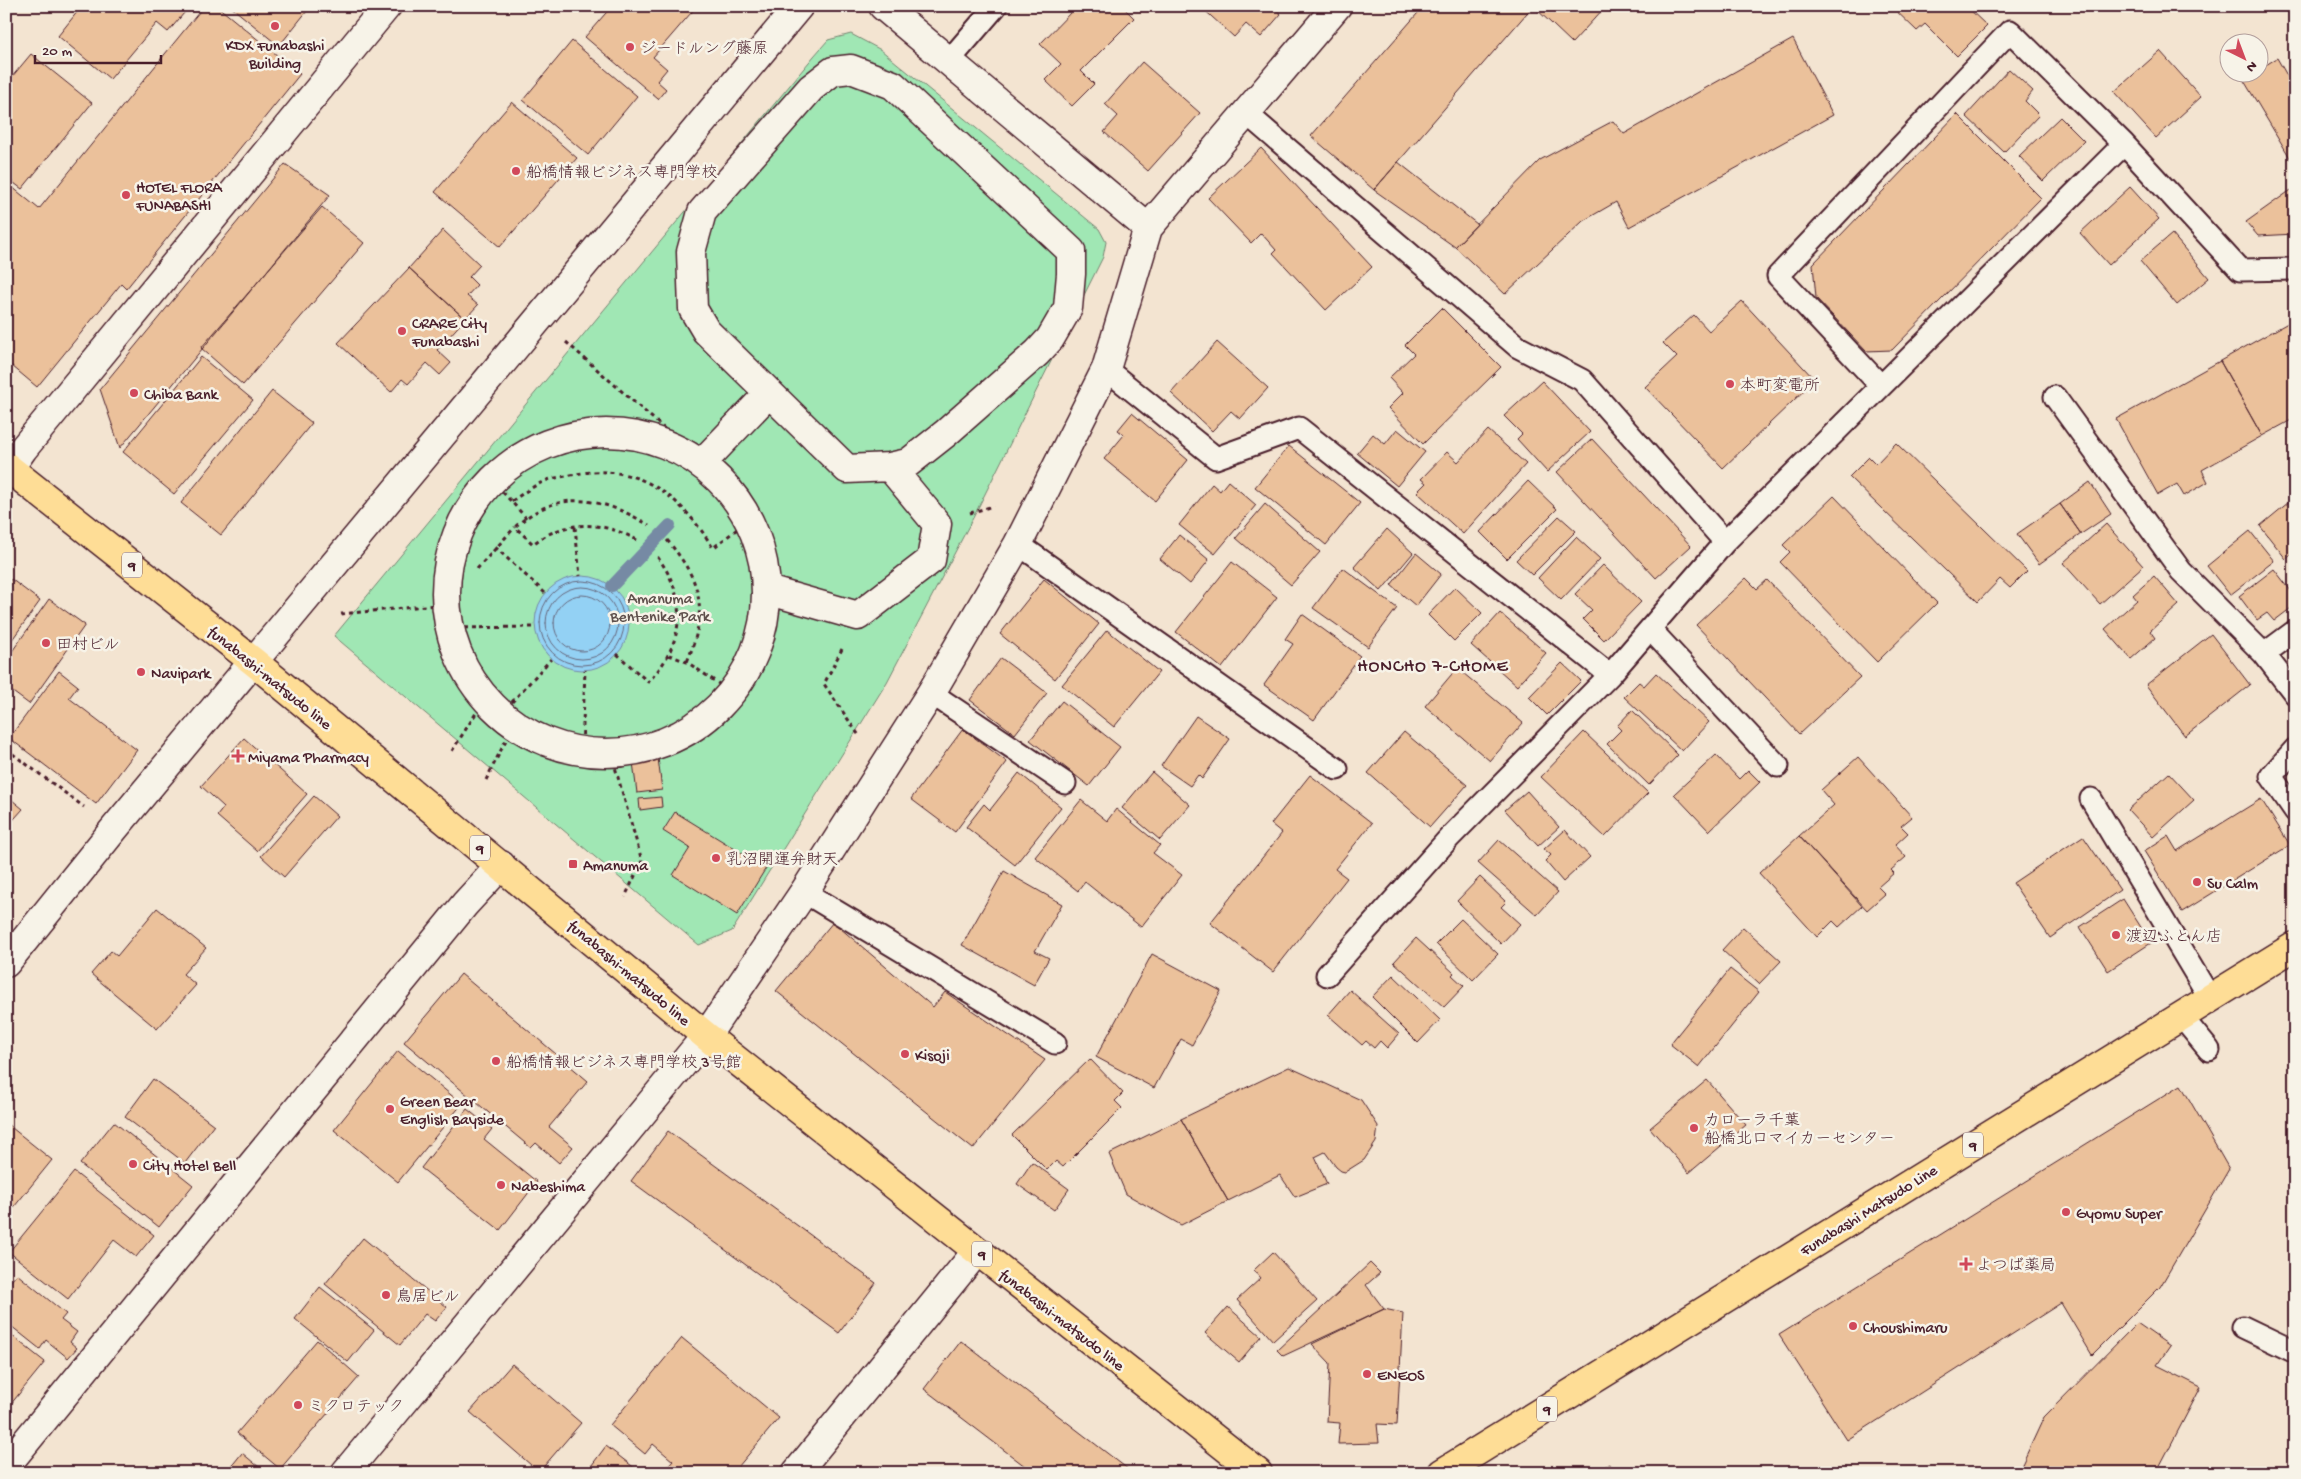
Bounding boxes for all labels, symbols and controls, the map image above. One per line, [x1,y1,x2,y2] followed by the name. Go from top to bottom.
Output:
[269,20,281,32] marker: KDX Funabashi Building
[35,32,161,64] scale bar
[2218,32,2268,82] north arrow
[226,38,324,75] place label: KDX Funabashi Building
[640,40,768,60] place label: ジードルング藤原
[624,41,636,53] marker: ジードルング藤原
[42,43,72,61] text: 20 m
[2242,56,2260,75] text: N
[526,163,717,184] place label: 船橋情報ビジネス専門学校
[510,165,522,177] marker: 船橋情報ビジネス専門学校
[135,180,224,217] place label: HOTEL FLORA FUNABASHI
[120,189,132,201] marker: HOTEL FLORA FUNABASHI
[411,316,487,353] place label: CRARE City Funabashi
[396,325,408,337] marker: CRARE City Funabashi
[1740,377,1820,397] place label: 本町変電所
[1724,378,1736,390] marker: 本町変電所
[128,387,140,399] marker: Chiba Bank
[144,387,220,406] place label: Chiba Bank
[122,552,142,578] road number: 9
[609,591,712,628] park label: Amanuma Bentenike Park
[202,623,335,736] street label: funabashi-matsudo line
[56,636,120,656] place label: 田村ビル
[40,637,52,649] marker: 田村ビル
[1357,657,1509,678] district label: HONCHO 7-CHOME
[135,666,147,678] marker: Navipark
[151,666,212,685] place label: Navipark
[232,750,244,762] marker: Miyama Pharmacy
[248,750,369,769] place label: Miyama Pharmacy
[470,836,490,860] road number: 9
[726,850,838,871] place label: 乳沼開運弁財天
[710,852,722,864] marker: 乳沼開運弁財天
[567,858,579,870] marker: Amanuma
[583,858,649,877] place label: Amanuma
[2191,876,2203,888] marker: Su Calm
[2207,876,2259,895] place label: Su Calm
[562,917,693,1032] street label: funabashi-matsudo line
[2126,928,2222,948] place label: 渡辺ふとん店
[2110,929,2122,941] marker: 渡辺ふとん店
[899,1048,911,1060] marker: Kisoji
[915,1048,950,1067] place label: Kisoji
[506,1053,741,1074] place label: 船橋情報ビジネス専門学校 3号館
[490,1055,502,1067] marker: 船橋情報ビジネス専門学校 3号館
[400,1094,505,1131] place label: Green Bear English Bayside
[384,1103,396,1115] marker: Green Bear English Bayside
[1704,1112,1895,1150] place label: カローラ千葉 船橋北口マイカーセンター
[1688,1122,1700,1134] marker: カローラ千葉 船橋北口マイカーセンター
[1963,1132,1983,1158] road number: 9
[127,1158,139,1170] marker: City Hotel Bell
[143,1158,236,1177] place label: City Hotel Bell
[1797,1162,1942,1262] street label: Funabashi Matsudo Line
[495,1179,507,1191] marker: Nabeshima
[511,1179,586,1198] place label: Nabeshima
[2060,1206,2072,1218] marker: Gyomu Super
[2076,1206,2163,1225] place label: Gyomu Super
[972,1242,992,1266] road number: 9
[1976,1257,2056,1277] place label: よつば薬局
[1960,1258,1972,1270] marker: よつば薬局
[994,1266,1128,1377] street label: funabashi-matsudo line
[396,1287,460,1308] place label: 鳥居ビル
[380,1289,392,1301] marker: 鳥居ビル
[1847,1320,1859,1332] marker: Choushimaru
[1863,1320,1948,1339] place label: Choushimaru
[1361,1368,1373,1380] marker: ENEOS
[1377,1368,1425,1387] place label: ENEOS
[1537,1396,1557,1422] road number: 9
[292,1399,304,1411] marker: ミクロテック
[308,1399,404,1418] place label: ミクロテック

